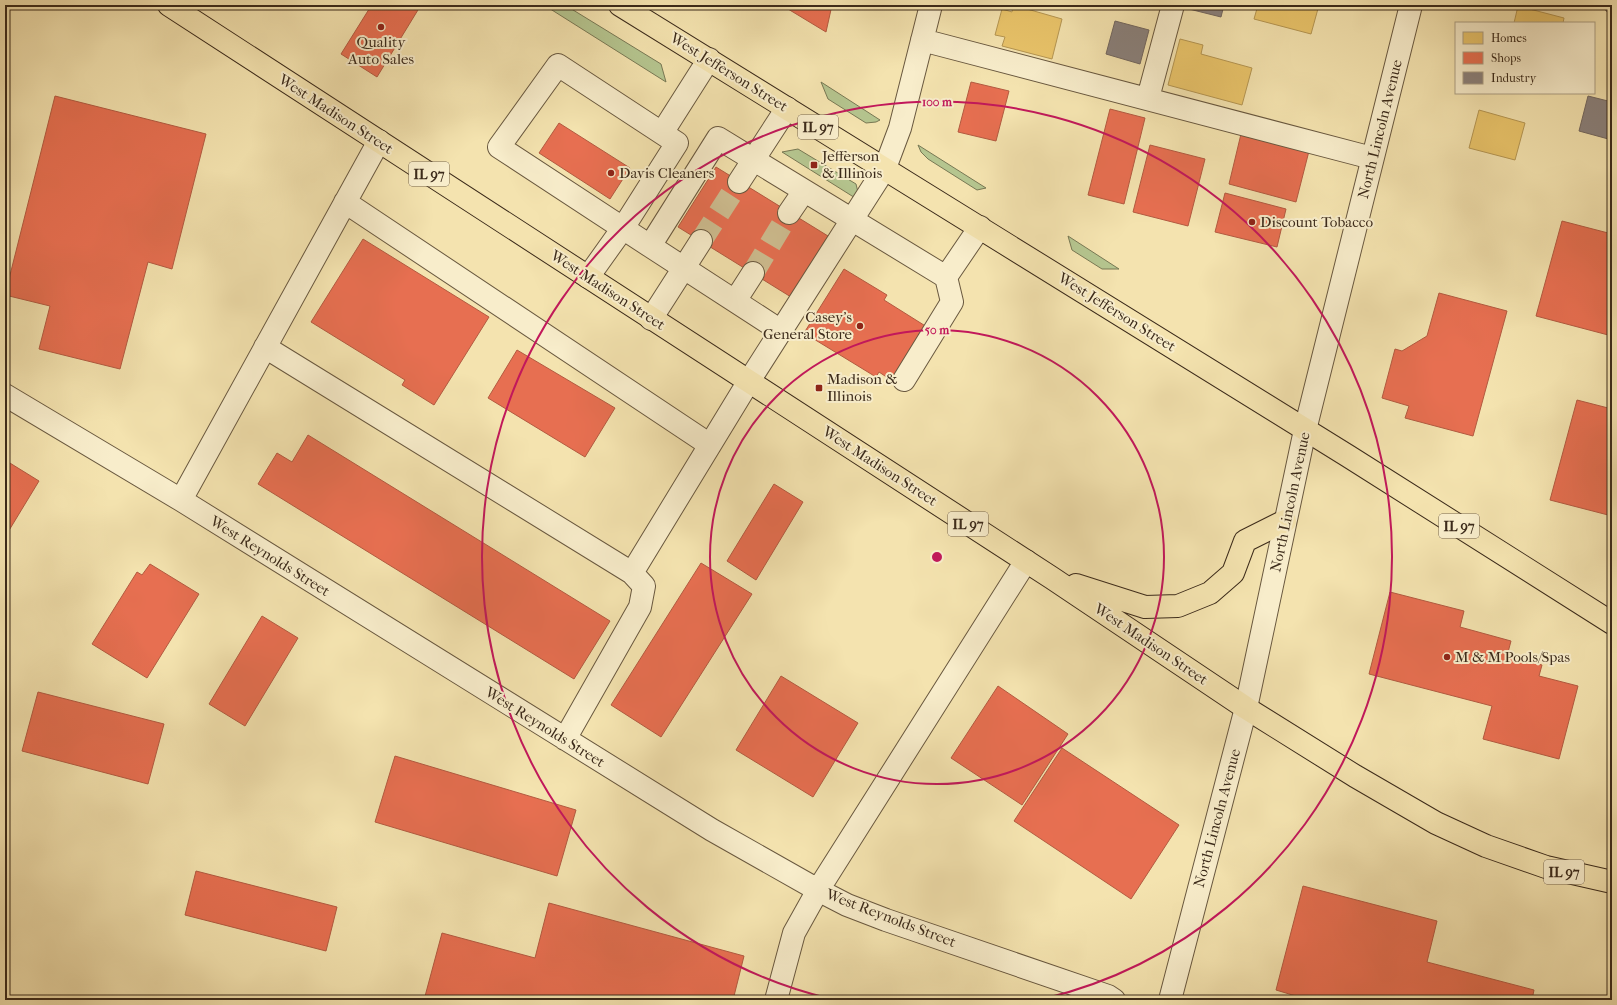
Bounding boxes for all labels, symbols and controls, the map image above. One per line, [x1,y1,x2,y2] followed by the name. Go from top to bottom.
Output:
[376,22,386,32] marker: Quality Auto Sales
[1455,22,1595,94] legend
[666,28,792,116] street label: West Jefferson Street
[1491,31,1527,45] text: Homes
[347,33,414,68] place label: Quality Auto Sales
[1491,51,1521,65] text: Shops
[1354,57,1406,200] street label: North Lincoln Avenue
[274,70,397,158] street label: West Madison Street
[1491,71,1537,85] text: Industry
[922,95,953,109] text: 100 m
[798,115,838,139] road number: IL 97
[821,147,883,182] place label: Jefferson & Illinois
[809,160,819,170] marker: Jefferson & Illinois
[409,162,449,186] road number: IL 97
[619,164,715,182] place label: Davis Cleaners
[606,168,616,178] marker: Davis Cleaners
[1260,213,1373,231] place label: Discount Tobacco
[1247,217,1257,227] marker: Discount Tobacco
[546,246,669,334] street label: West Madison Street
[1054,268,1180,356] street label: West Jefferson Street
[763,308,853,343] place label: Casey's General Store
[855,321,865,331] marker: Casey's General Store
[925,323,950,337] text: 50 m
[827,370,898,405] place label: Madison & Illinois
[814,383,824,393] marker: Madison & Illinois
[818,422,941,510] street label: West Madison Street
[1266,430,1314,574] street label: North Lincoln Avenue
[206,511,334,600] street label: West Reynolds Street
[948,512,988,536] road number: IL 97
[1439,514,1479,538] road number: IL 97
[930,550,944,564] centre of rings
[1090,599,1212,689] street label: West Madison Street
[1455,648,1570,666] place label: M & M Pools/Spas
[1442,652,1452,662] marker: M & M Pools/Spas
[481,682,609,771] street label: West Reynolds Street
[1190,746,1244,889] street label: North Lincoln Avenue
[1544,860,1584,884] road number: IL 97
[823,885,959,951] street label: West Reynolds Street

